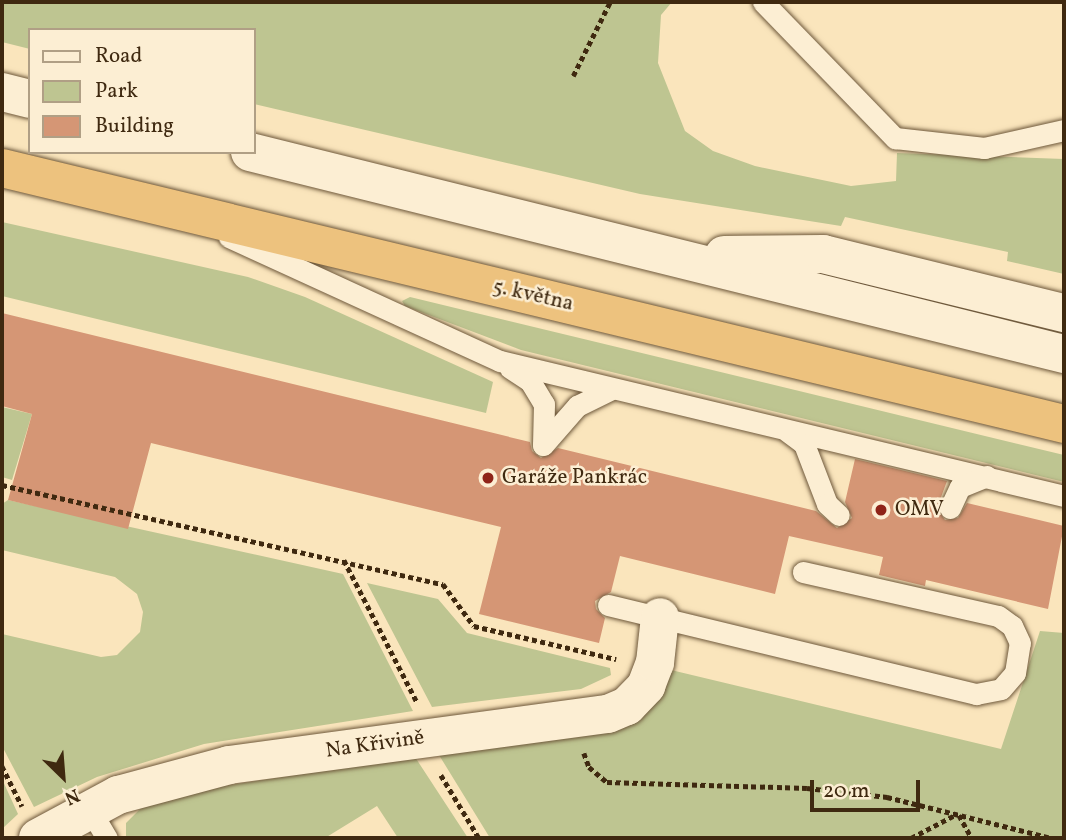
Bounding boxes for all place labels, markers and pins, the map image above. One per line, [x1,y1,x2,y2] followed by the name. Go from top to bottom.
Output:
[502,465,647,491] place label: Garáže Pankrác
[480,470,496,486] marker: Garáže Pankrác
[895,497,944,523] place label: OMV
[873,502,889,518] marker: OMV

